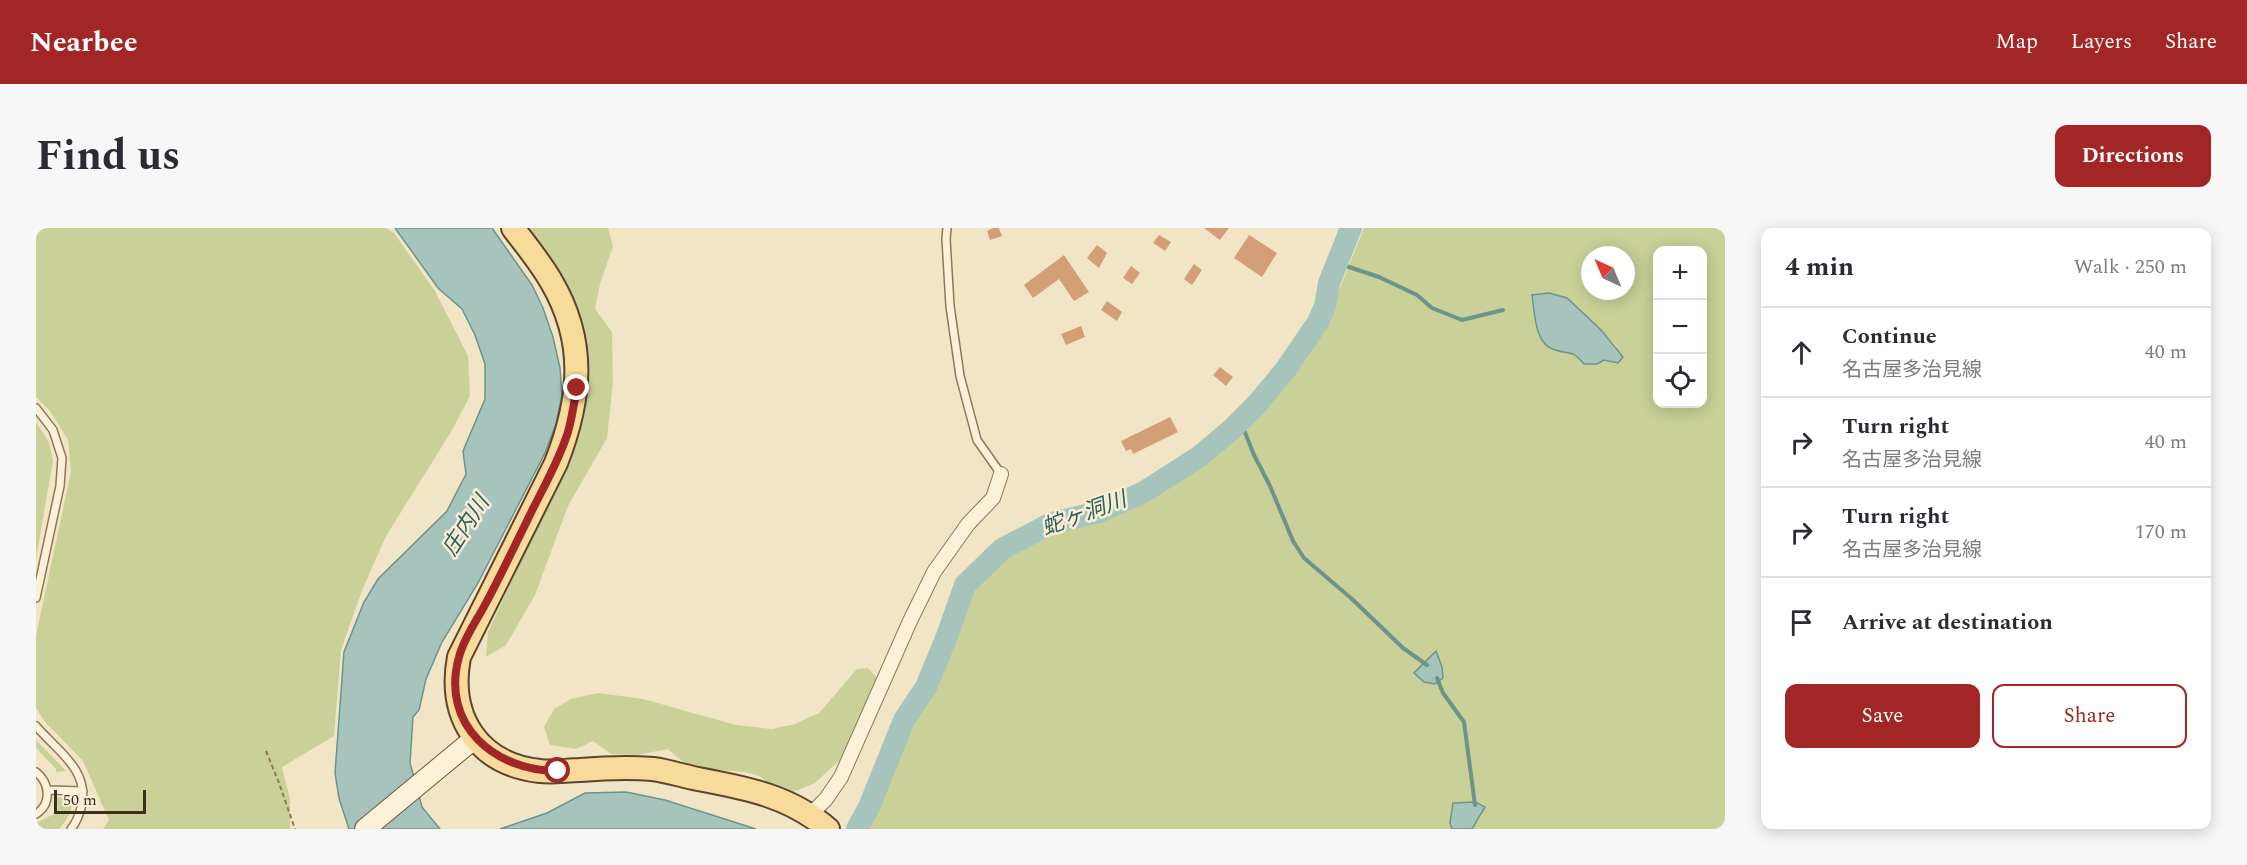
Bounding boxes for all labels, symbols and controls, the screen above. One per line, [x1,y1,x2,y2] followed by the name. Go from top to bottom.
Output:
[30,21,138,64] text: Nearbee
[1996,26,2038,58] text: Map
[2071,26,2132,58] text: Layers
[2165,26,2217,58] text: Share
[36,125,180,188] text: Find us
[2055,125,2211,187] button: Directions
[1581,246,1635,300] north arrow
[1653,246,1707,408] map controls
[1653,246,1707,300] button: +
[1785,247,1854,287] text: 4 min
[2074,252,2187,282] text: Walk · 250 m
[1653,300,1707,354] button: −
[1842,320,1937,353] text: Continue
[1785,336,1818,369] icon: ahead
[2145,337,2187,367] text: 40 m
[1653,354,1707,408] button: locate
[1842,355,1982,385] text: 名古屋多治見線
[563,374,589,400] route end
[1842,410,1949,443] text: Turn right
[1785,426,1818,459] icon: right
[2145,427,2187,457] text: 40 m
[1842,445,1982,475] text: 名古屋多治見線
[1037,483,1133,545] water label: 蛇ヶ洞川
[434,488,499,563] water label: 庄内川
[1842,500,1949,533] text: Turn right
[1785,516,1818,549] icon: right
[2135,517,2187,547] text: 170 m
[1842,535,1982,565] text: 名古屋多治見線
[1785,606,1818,639] icon: arrive
[1842,606,2053,639] text: Arrive at destination
[1785,684,1980,748] button: Save
[1992,684,2187,748] button: Share
[544,757,570,783] route start
[54,787,146,814] scale bar
[63,788,97,812] text: 50 m

